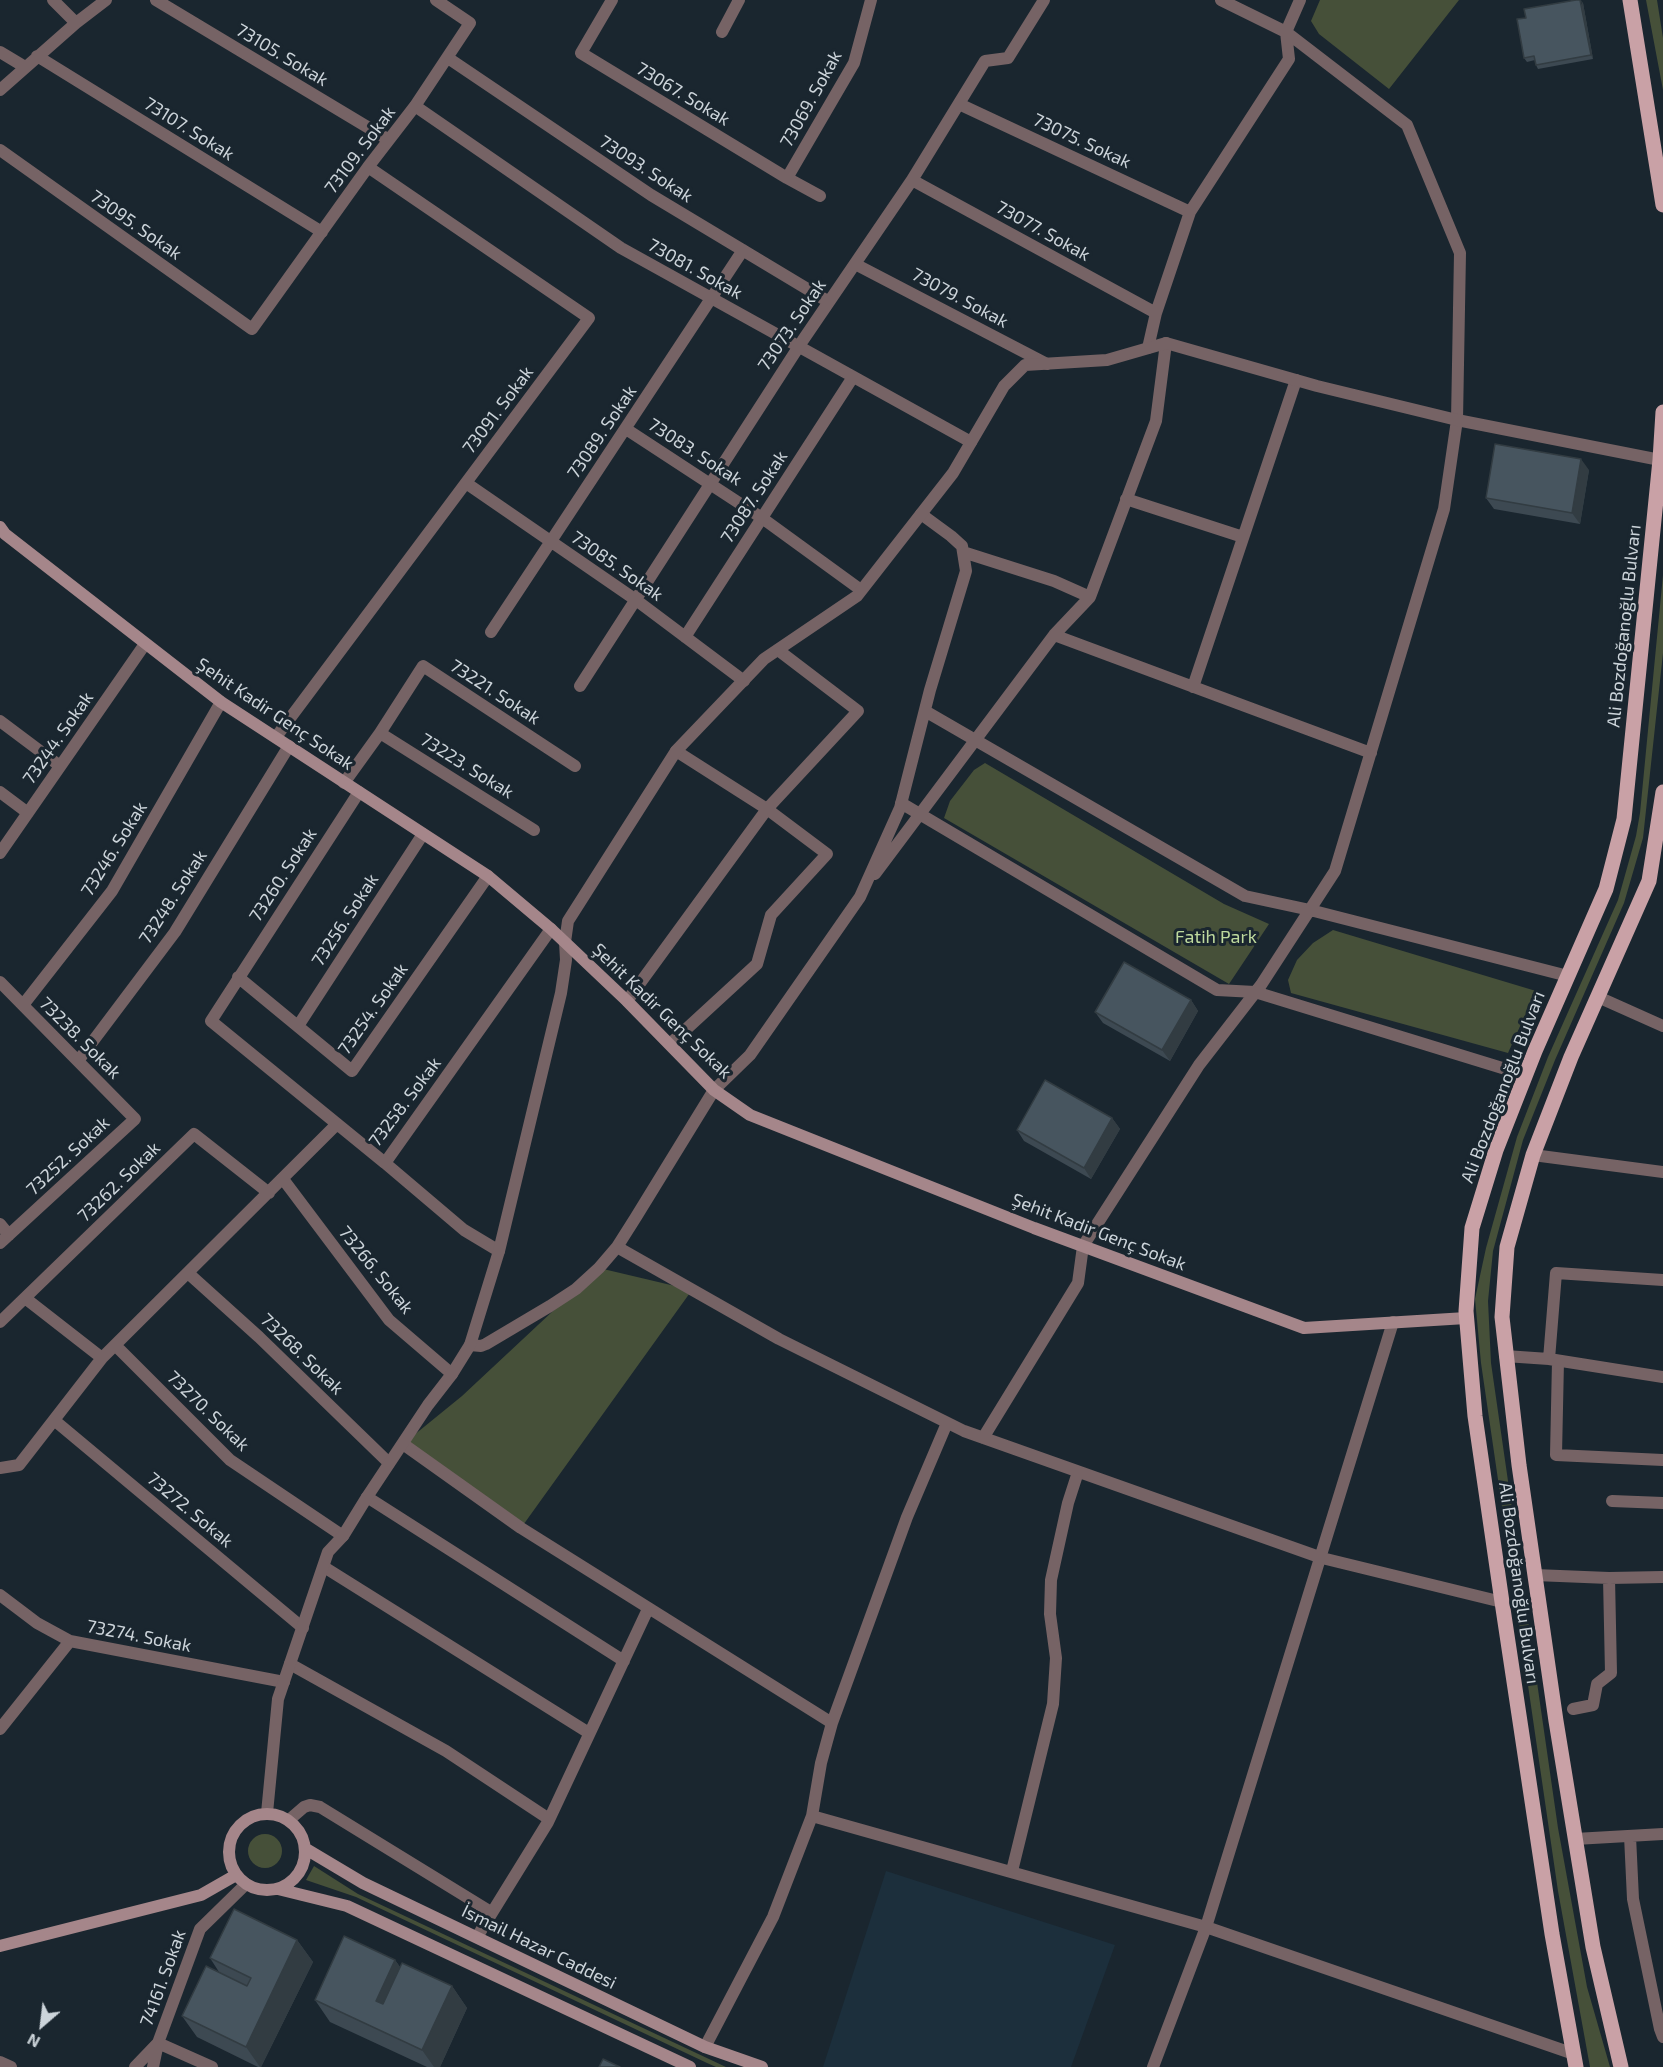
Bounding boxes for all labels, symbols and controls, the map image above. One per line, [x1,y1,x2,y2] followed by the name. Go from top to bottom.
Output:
[232,19,332,91] street label: 73105. Sokak
[776,47,846,151] street label: 73069. Sokak
[632,58,734,130] street label: 73067. Sokak
[140,93,238,165] street label: 73107. Sokak
[320,102,400,198] street label: 73109. Sokak
[1030,109,1134,173] street label: 73075. Sokak
[595,131,697,207] street label: 73093. Sokak
[86,186,186,264] street label: 73095. Sokak
[992,196,1094,266] street label: 73077. Sokak
[644,234,746,304] street label: 73081. Sokak
[908,264,1012,332] street label: 73079. Sokak
[753,275,831,375] street label: 73073. Sokak
[458,362,538,458] street label: 73091. Sokak
[563,381,641,483] street label: 73089. Sokak
[644,414,746,490] street label: 73083. Sokak
[716,447,792,547] street label: 73087. Sokak
[1603,524,1645,728] street label: Ali Bozdoğanoğlu Bulvarı
[567,526,667,606] street label: 73085. Sokak
[192,653,358,775] street label: Şehit Kadir Genç Sokak
[446,655,544,729] street label: 73221. Sokak
[18,688,98,788] street label: 73244. Sokak
[416,729,518,803] street label: 73223. Sokak
[76,798,152,900] street label: 73246. Sokak
[245,824,321,926] street label: 73260. Sokak
[135,846,211,948] street label: 73248. Sokak
[307,870,383,970] street label: 73256. Sokak
[1175,926,1257,948] park label: Fatih Park
[588,939,736,1083] street label: Şehit Kadir Genç Sokak
[334,959,412,1059] street label: 73254. Sokak
[1456,988,1550,1186] street label: Ali Bozdoğanoğlu Bulvarı
[35,993,125,1083] street label: 73238. Sokak
[364,1053,446,1151] street label: 73258. Sokak
[22,1112,114,1200] street label: 73252. Sokak
[73,1137,165,1227] street label: 73262. Sokak
[1009,1189,1189,1275] street label: Şehit Kadir Genç Sokak
[334,1222,418,1318] street label: 73266. Sokak
[256,1309,348,1399] street label: 73268. Sokak
[162,1366,254,1456] street label: 73270. Sokak
[143,1468,237,1552] street label: 73272. Sokak
[1494,1481,1544,1685] street label: Ali Bozdoğanoğlu Bulvarı
[85,1615,193,1657] street label: 73274. Sokak
[458,1900,620,1994] street label: İsmail Hazar Caddesi
[135,1927,191,2029] street label: 74161. Sokak
[12,1995,72,2055] north arrow
[24,2030,43,2052] text: N

